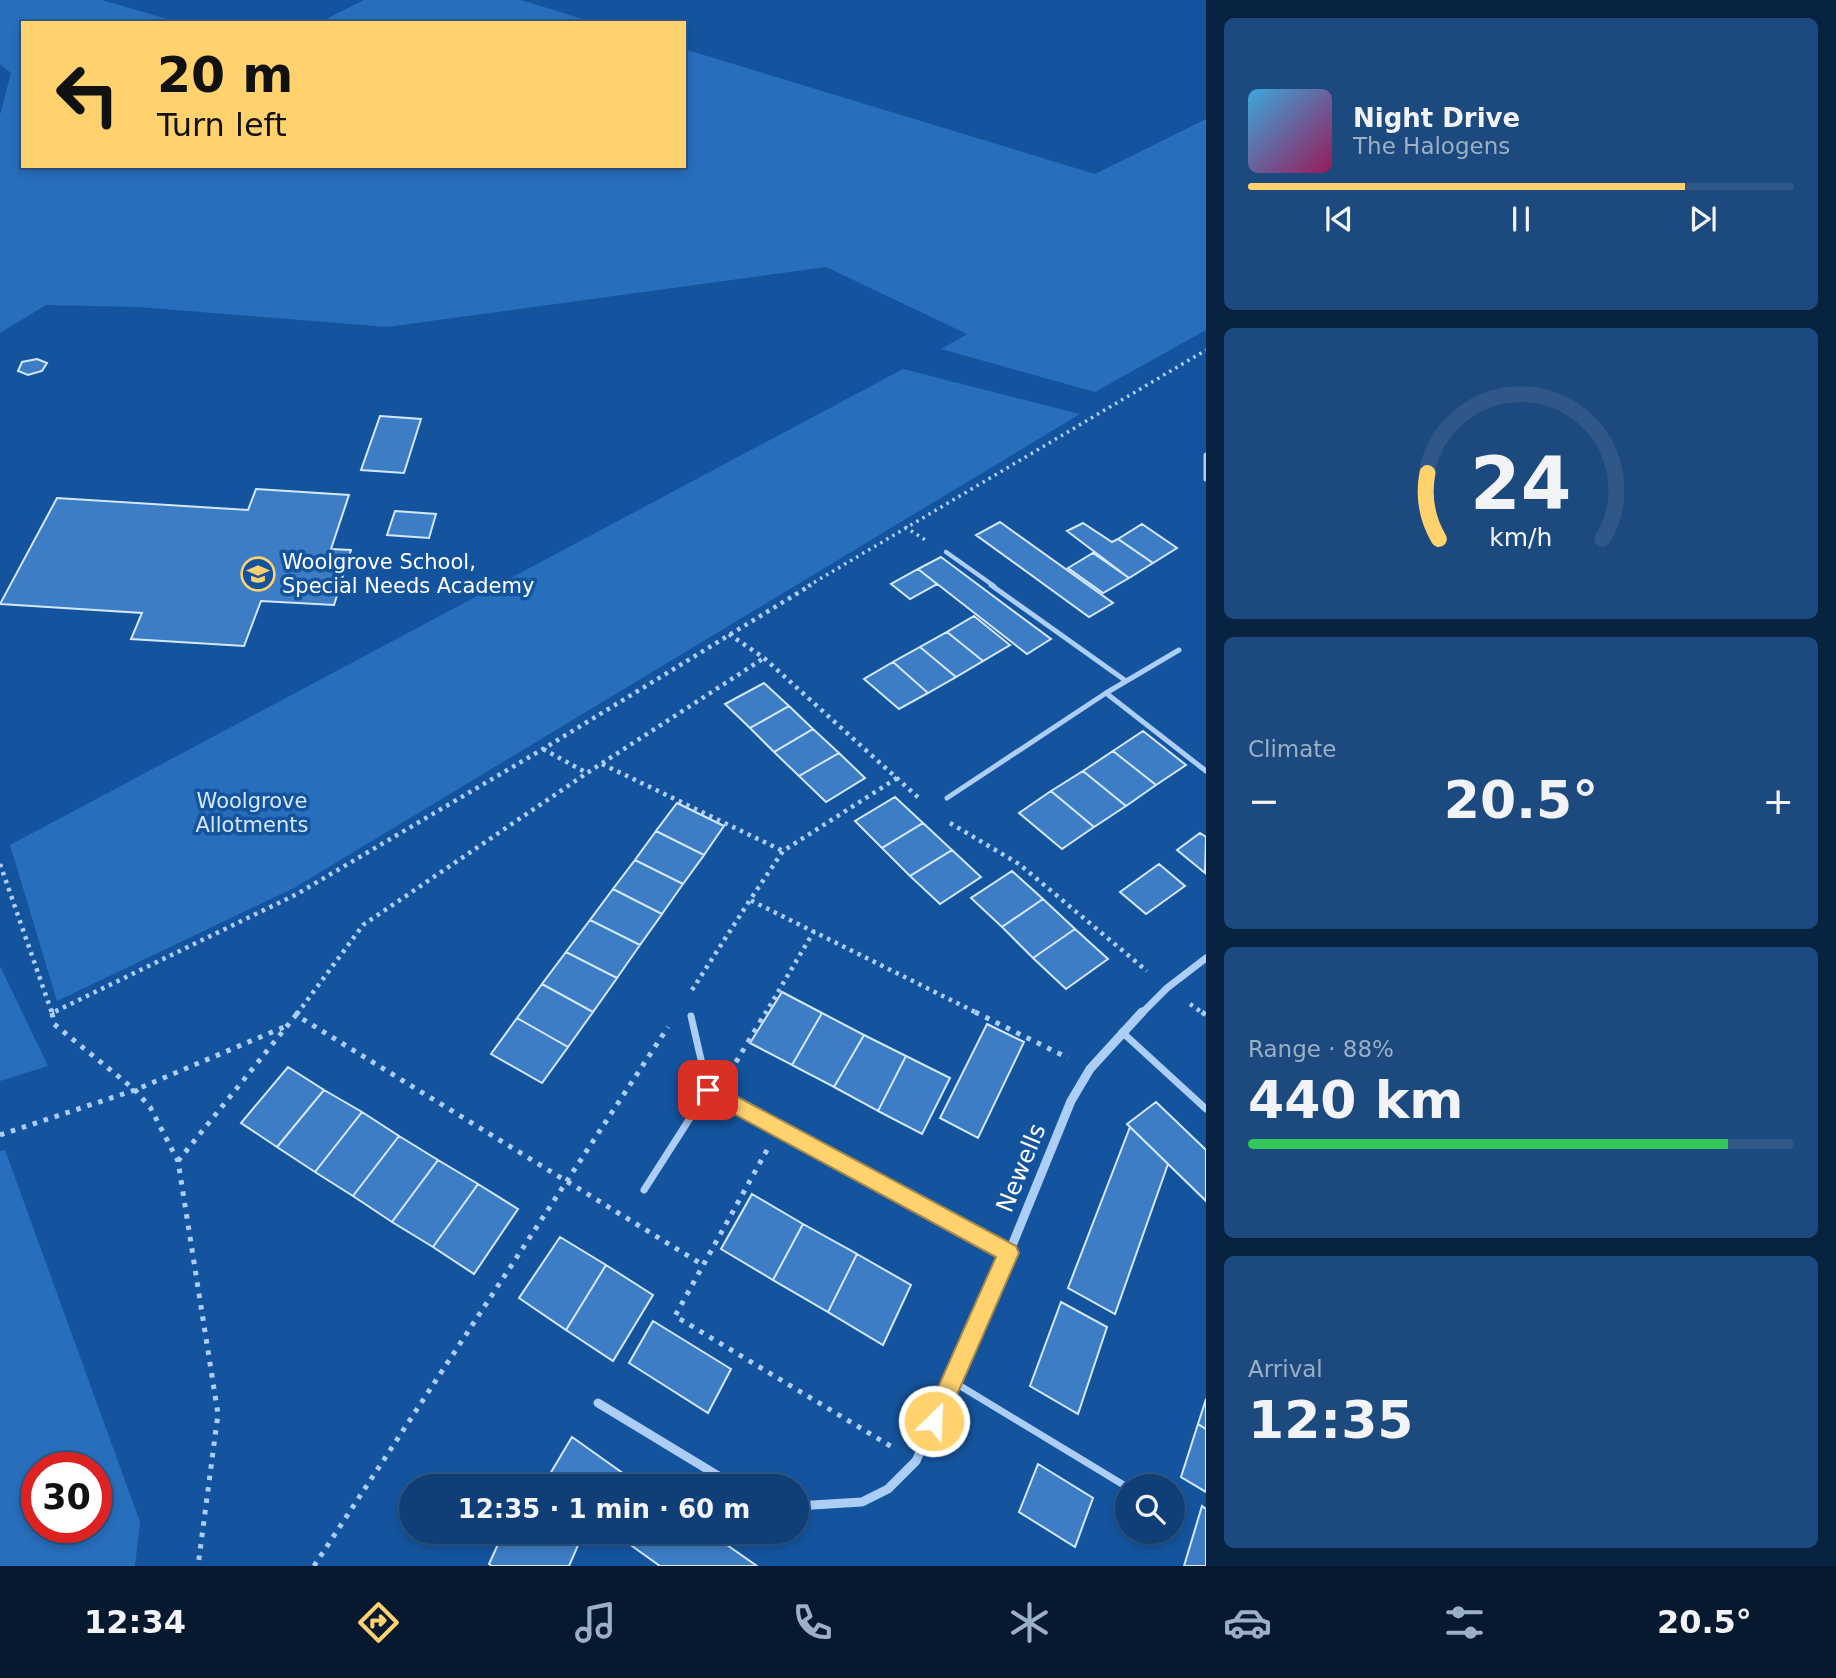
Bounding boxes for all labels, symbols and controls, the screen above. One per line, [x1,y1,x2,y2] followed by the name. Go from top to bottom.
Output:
[157,47,293,104] text: 20 m
[42,49,133,140] icon: left
[1353,103,1520,133] text: Night Drive
[157,106,287,144] text: Turn left
[1353,133,1510,159] text: The Halogens
[1320,200,1358,238] icon: previous
[1502,200,1540,238] icon: pause
[1684,200,1722,238] icon: next
[1470,442,1572,527] text: 24
[1489,523,1553,552] text: km/h
[282,550,534,598] place label: Woolgrove School, Special Needs Academy
[239,555,277,593] school or university icon: Woolgrove School, Special Needs Academy
[1248,736,1337,762] text: Climate
[1444,770,1598,830] text: 20.5°
[1248,779,1280,823] text: −
[1762,779,1794,823] text: +
[196,789,308,837] park label: Woolgrove Allotments
[1248,1036,1394,1062] text: Range · 88%
[678,1060,738,1120] pin
[1248,1070,1463,1130] text: 440 km
[689,1071,727,1109] icon: arrive
[991,1120,1051,1216] street label: Newells
[1248,1356,1323,1382] text: Arrival
[897,1384,971,1458] position arrow
[1248,1390,1414,1450] text: 12:35
[21,1452,112,1543] speed limit sign: 30
[1115,1474,1185,1544] map controls
[1115,1474,1185,1544] button: search
[458,1494,750,1524] text: 12:35 · 1 min · 60 m
[354,1598,403,1647] icon: directions
[571,1598,620,1647] icon: music
[788,1598,837,1647] icon: phone
[1005,1598,1054,1647] icon: climate
[1223,1598,1272,1647] icon: car
[1440,1598,1489,1647] icon: filters
[84,1603,186,1641] text: 12:34
[1657,1603,1752,1641] text: 20.5°

